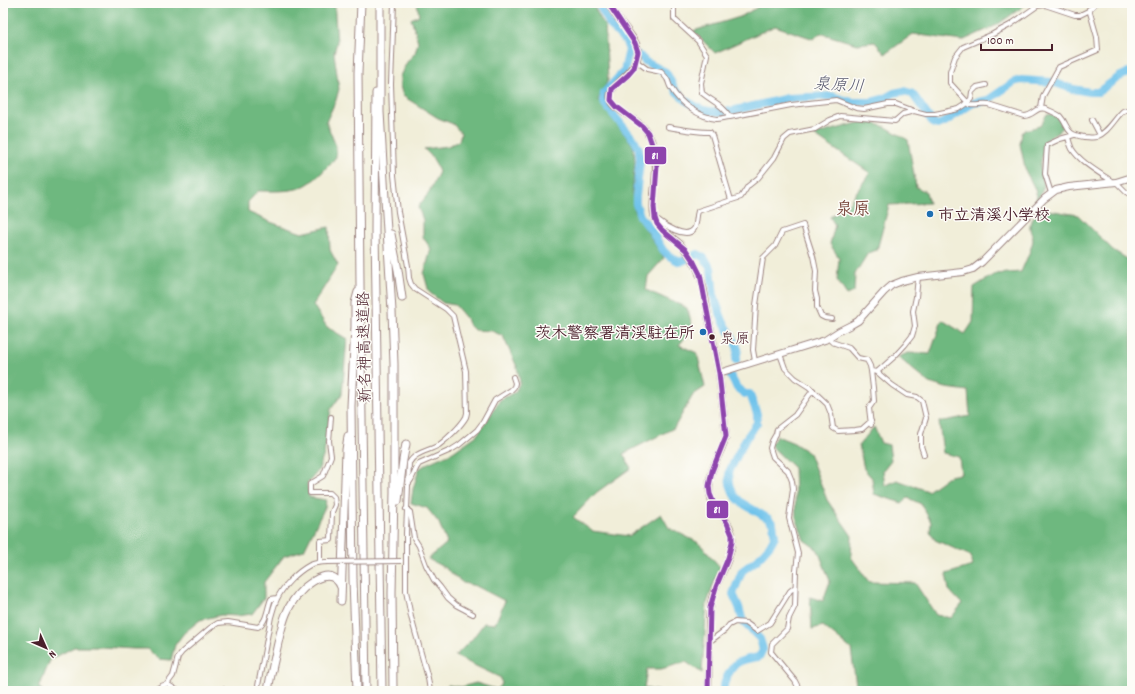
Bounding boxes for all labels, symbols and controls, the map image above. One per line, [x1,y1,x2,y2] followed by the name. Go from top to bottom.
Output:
[981,26,1052,52] scale bar
[987,33,1014,50] text: 100 m
[813,73,865,101] water label: 泉原川
[644,146,667,165] line badge: 81
[652,149,658,165] text: 81
[836,199,870,223] district label: 泉原
[938,205,1050,228] place label: 市立清溪小学校
[925,209,935,219] marker: 市立清溪小学校
[353,291,378,403] street label: 新名神高速道路
[535,323,695,346] place label: 茨木警察署清渓駐在所
[698,327,708,337] marker: 茨木警察署清渓駐在所
[720,329,750,351] place label: 泉原
[707,332,717,342] marker: 泉原
[706,500,729,519] line badge: 81
[714,503,720,519] text: 81
[26,628,66,668] north arrow
[44,646,59,662] text: N

